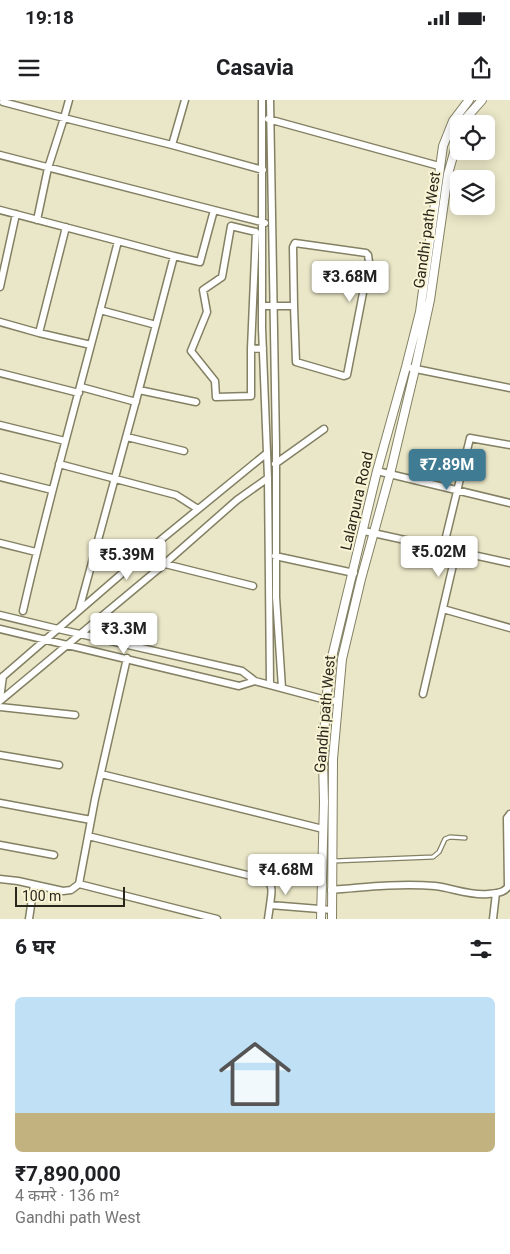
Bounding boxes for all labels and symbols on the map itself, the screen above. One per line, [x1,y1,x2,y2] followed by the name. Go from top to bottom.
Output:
[410,170,444,290] street label: Gandhi path West
[309,260,391,303] pin: ₹3.68M
[406,448,488,491] pin: ₹7.89M
[337,450,377,552] street label: Lalarpura Road
[398,536,480,578] pin: ₹5.02M
[86,538,168,581] pin: ₹5.39M
[89,612,159,655] pin: ₹3.3M
[311,654,339,774] street label: Gandhi path West
[245,854,327,896] pin: ₹4.68M
[15,884,125,907] scale bar

